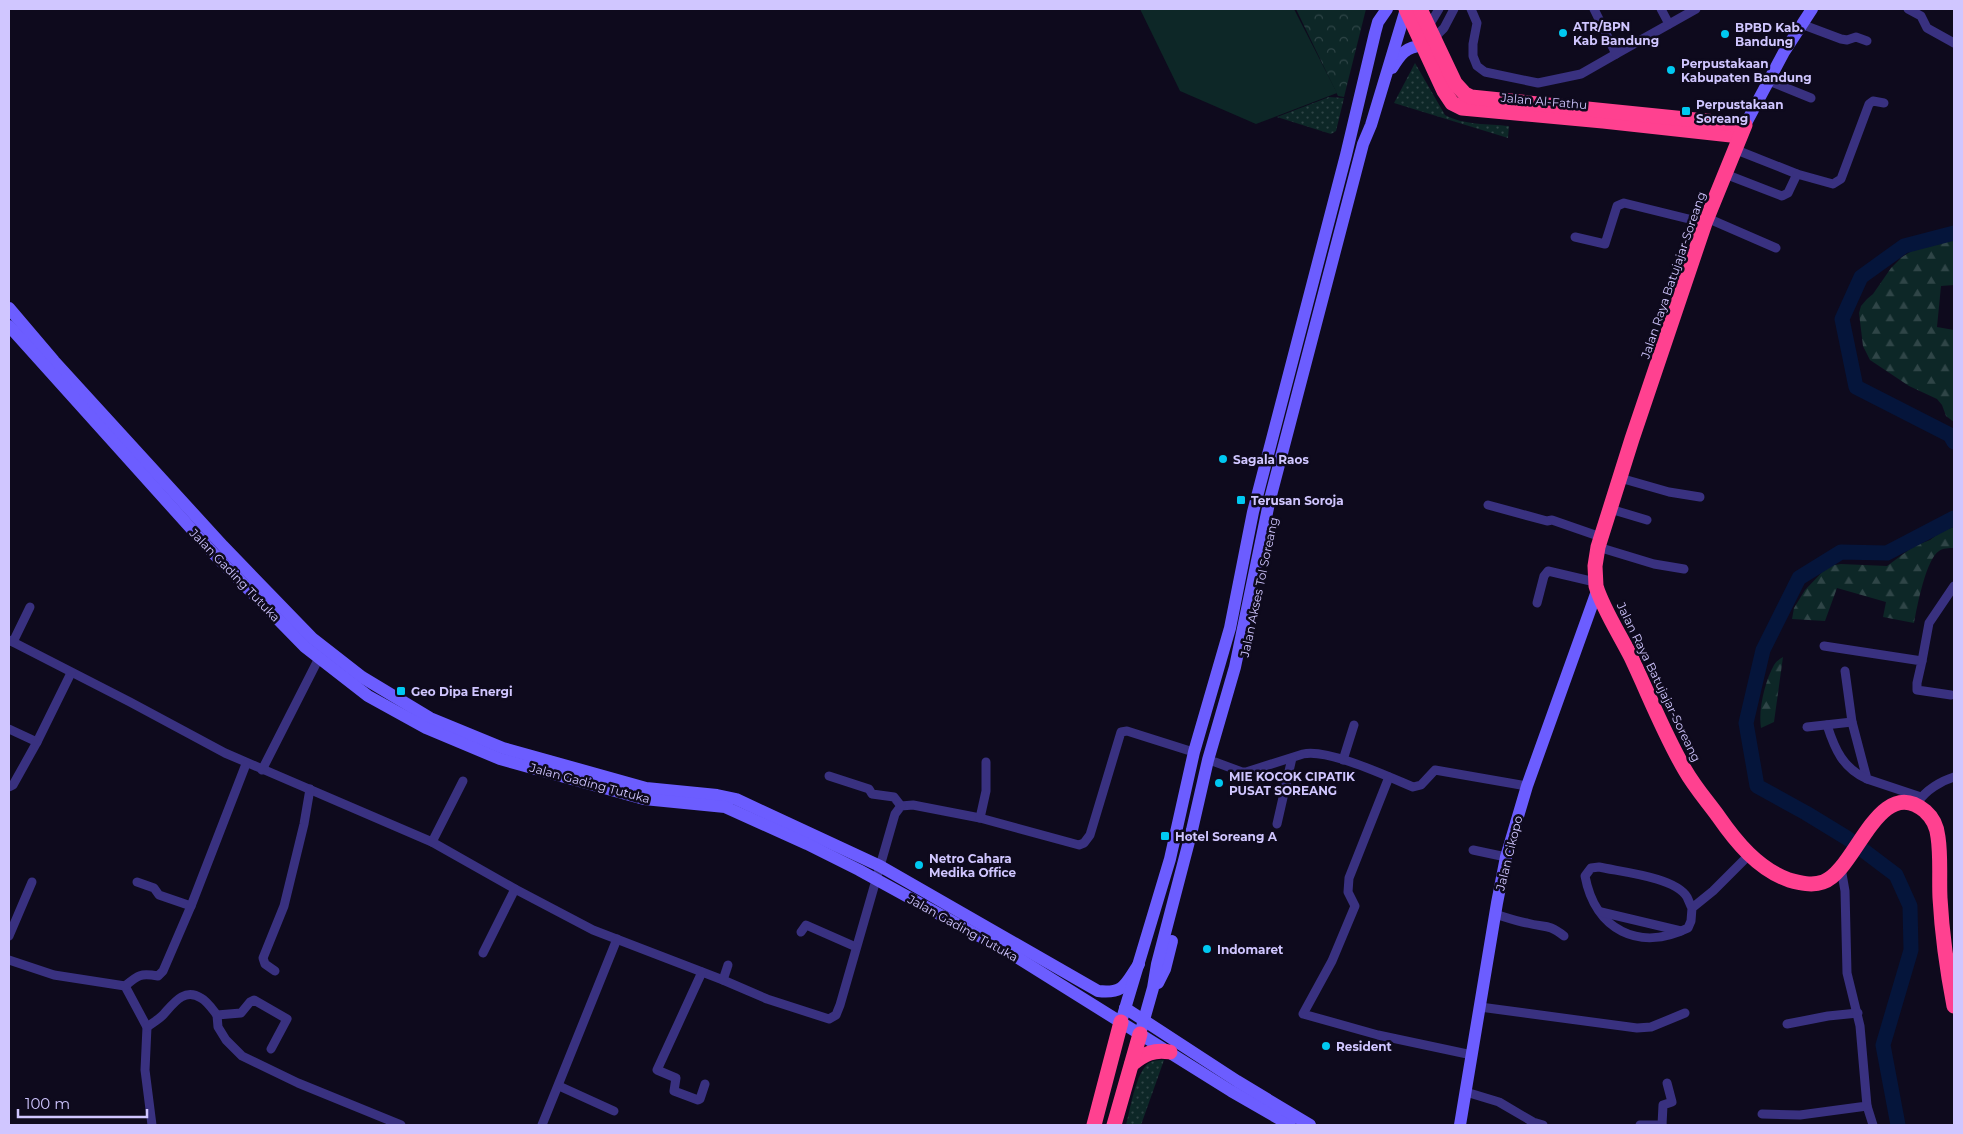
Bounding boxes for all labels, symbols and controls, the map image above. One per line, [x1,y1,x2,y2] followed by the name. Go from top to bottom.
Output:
[1572,19,1659,48] place label: ATR/BPN Kab Bandung
[1735,20,1803,49] place label: BPBD Kab. Bandung
[1557,27,1569,39] marker: ATR/BPN Kab Bandung
[1719,28,1731,40] marker: BPBD Kab. Bandung
[1681,56,1812,85] place label: Perpustakaan Kabupaten Bandung
[1665,64,1677,76] marker: Perpustakaan Kabupaten Bandung
[1499,90,1588,112] street label: Jalan Al-Fathu
[1696,97,1784,126] place label: Perpustakaan Soreang
[1680,105,1692,117] marker: Perpustakaan Soreang
[1637,190,1709,361] street label: Jalan Raya Batujajar-Soreang
[1233,452,1309,467] place label: Sagala Raos
[1217,453,1229,465] marker: Sagala Raos
[1251,493,1344,508] place label: Terusan Soroja
[1235,494,1247,506] marker: Terusan Soroja
[1237,516,1281,659] street label: Jalan Akses Tol Soreang
[186,525,283,625] street label: Jalan Gading Tutuka
[1613,599,1704,764] street label: Jalan Raya Batujajar-Soreang
[411,684,513,699] place label: Geo Dipa Energi
[395,685,407,697] marker: Geo Dipa Energi
[527,759,652,806] street label: Jalan Gading Tutuka
[1229,769,1356,798] place label: MIE KOCOK CIPATIK PUSAT SOREANG
[1213,777,1225,789] marker: MIE KOCOK CIPATIK PUSAT SOREANG
[1492,814,1526,893] street label: Jalan Cikopo
[1175,829,1278,844] place label: Hotel Soreang A
[1159,830,1171,842] marker: Hotel Soreang A
[929,851,1017,880] place label: Netro Cahara Medika Office
[913,859,925,871] marker: Netro Cahara Medika Office
[904,891,1021,965] street label: Jalan Gading Tutuka
[1217,942,1284,957] place label: Indomaret
[1201,943,1213,955] marker: Indomaret
[1336,1039,1393,1054] place label: Resident
[1320,1040,1332,1052] marker: Resident
[18,1086,146,1118] scale bar
[25,1094,70,1113] text: 100 m

